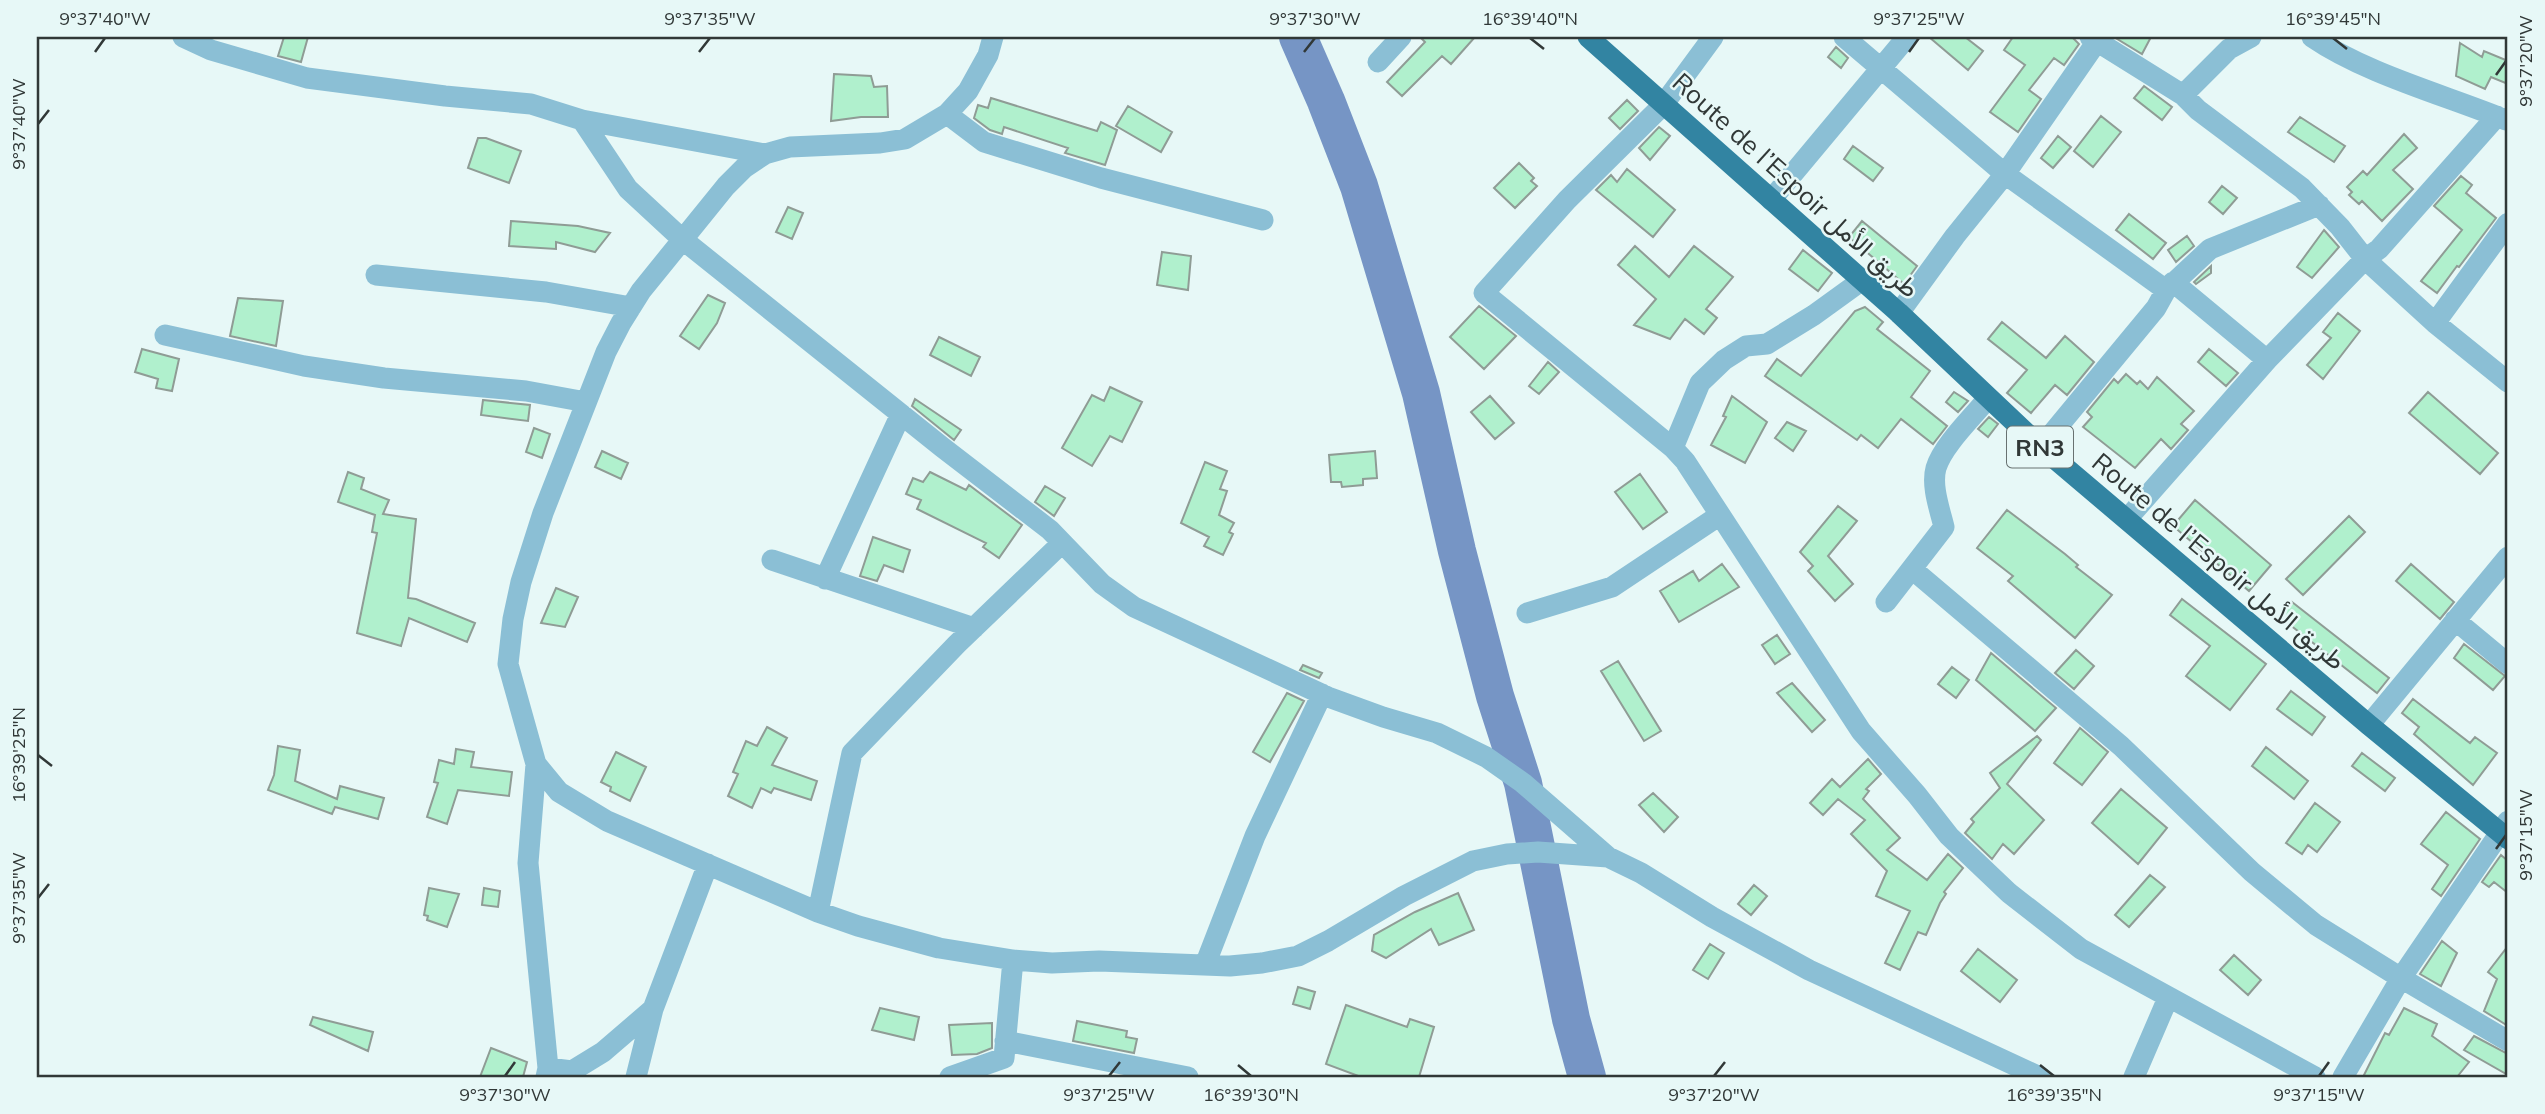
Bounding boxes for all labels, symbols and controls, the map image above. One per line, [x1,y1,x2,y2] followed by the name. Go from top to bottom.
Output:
[59,7,151,30] text: 9°37'40"W
[664,7,756,30] text: 9°37'35"W
[1269,7,1361,30] text: 9°37'30"W
[1482,7,1578,30] text: 16°39'40"N
[1873,7,1965,30] text: 9°37'25"W
[2285,7,2381,30] text: 16°39'45"N
[2514,15,2537,107] text: 9°37'20"W
[1666,65,1926,305] street label: Route de l’Espoir طريق الأمل
[7,78,30,170] text: 9°37'40"W
[2007,426,2073,467] road number: RN3
[2085,445,2353,677] street label: Route de l’Espoir طريق الأمل
[7,707,30,803] text: 16°39'25"N
[2514,789,2537,881] text: 9°37'15"W
[7,852,30,944] text: 9°37'35"W
[459,1083,551,1106] text: 9°37'30"W
[1063,1083,1155,1106] text: 9°37'25"W
[1203,1083,1299,1106] text: 16°39'30"N
[1668,1083,1760,1106] text: 9°37'20"W
[2006,1083,2102,1106] text: 16°39'35"N
[2273,1083,2365,1106] text: 9°37'15"W

